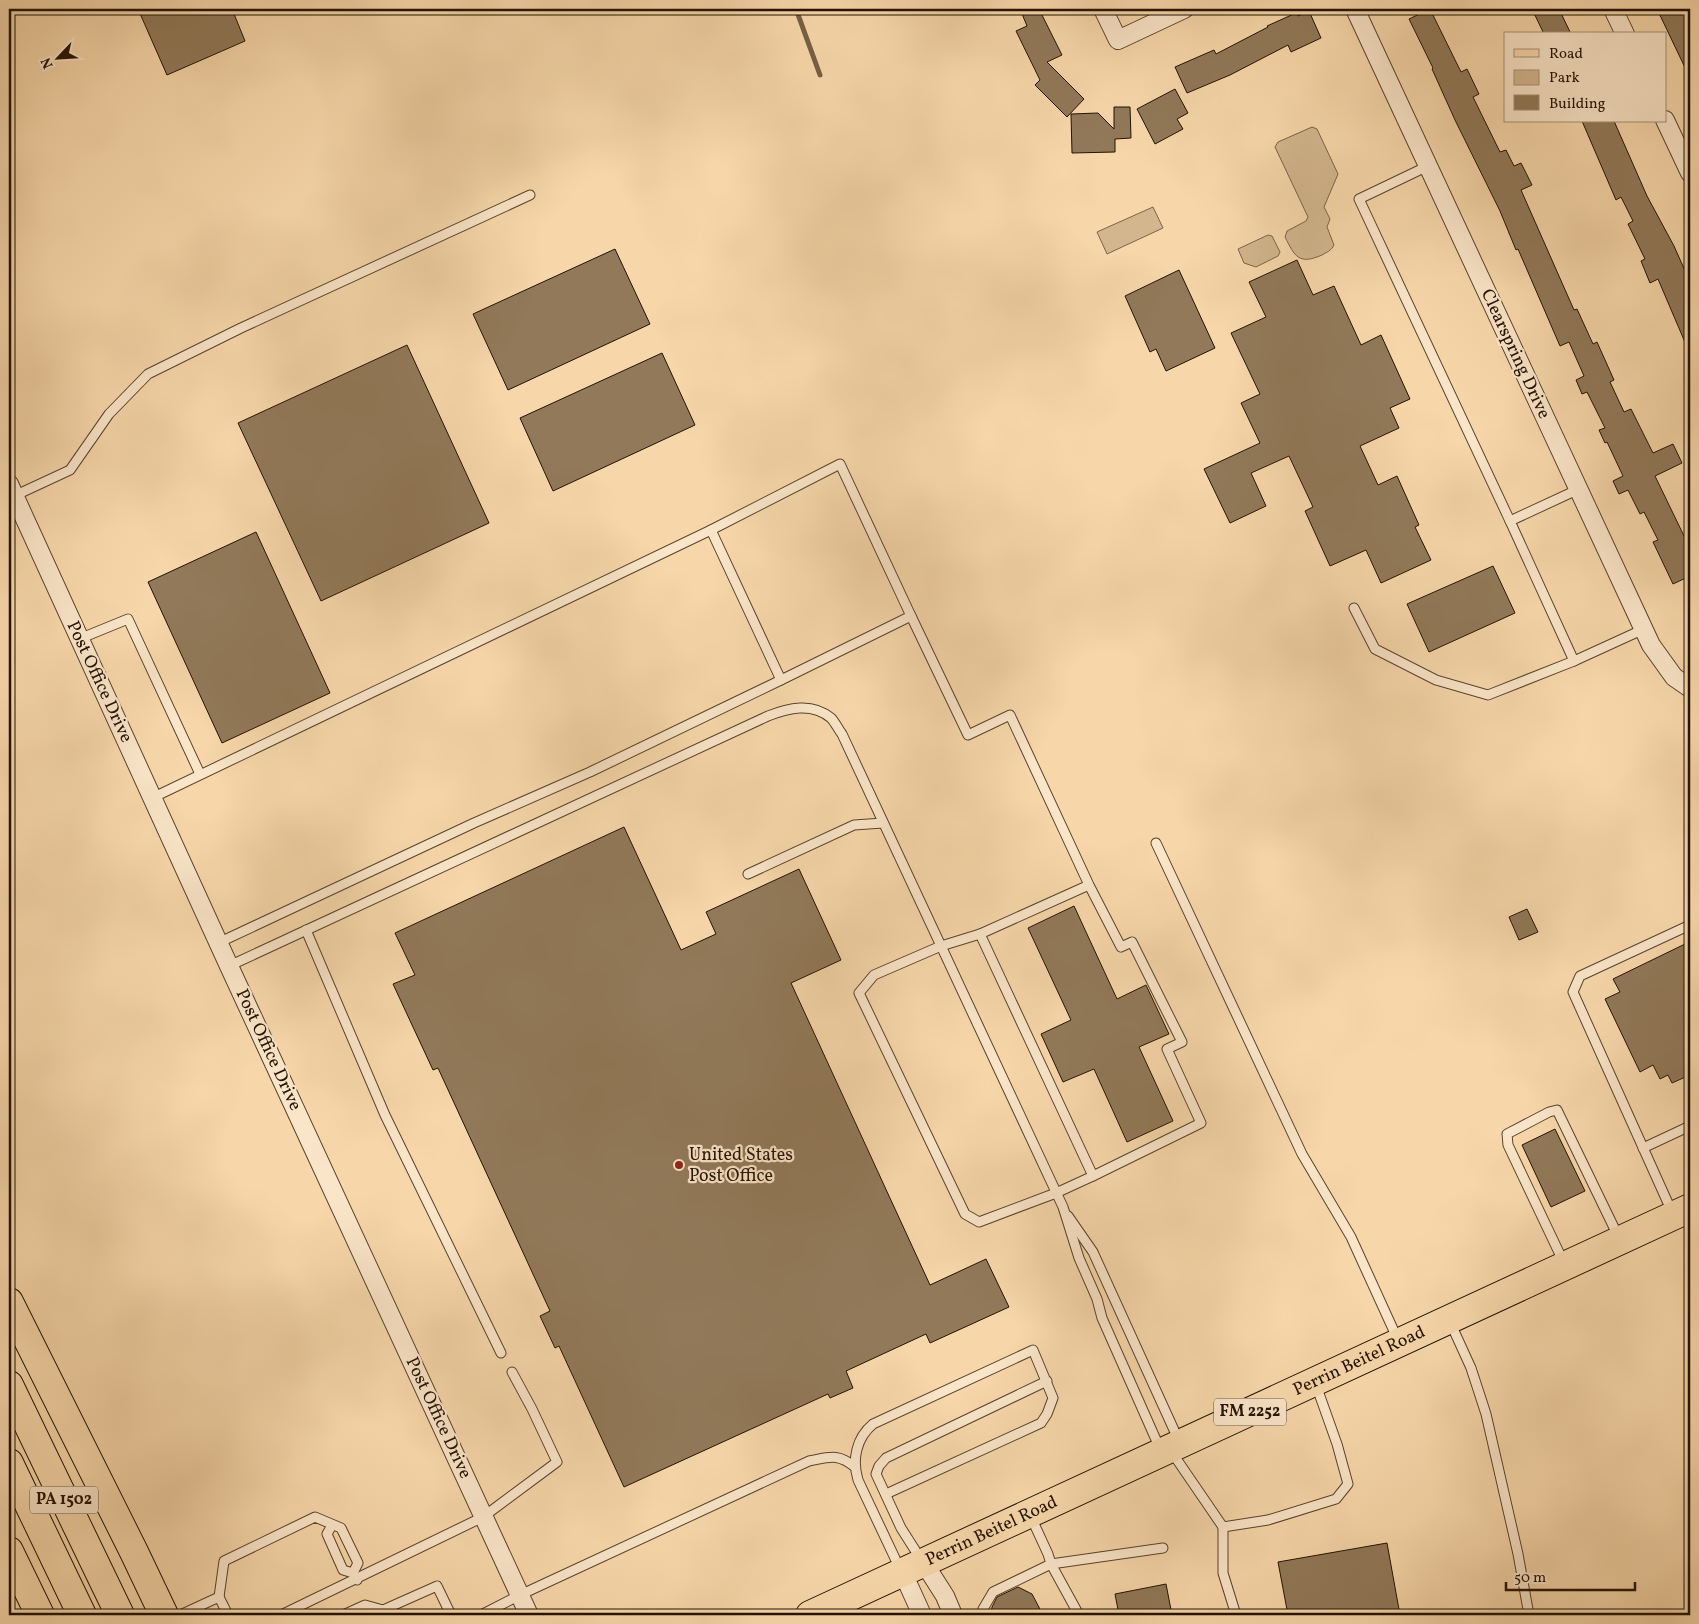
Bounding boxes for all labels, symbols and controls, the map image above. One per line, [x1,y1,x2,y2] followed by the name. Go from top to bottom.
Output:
[32,32,82,82] north arrow
[1504,32,1666,122] legend
[1549,44,1583,65] text: Road
[37,54,58,71] text: N
[1549,68,1580,89] text: Park
[1549,94,1606,115] text: Building
[1474,285,1556,423] street label: Clearspring Drive
[60,617,138,747] street label: Post Office Drive
[229,985,307,1115] street label: Post Office Drive
[689,1143,793,1189] place label: United States Post Office
[673,1159,685,1171] marker: United States Post Office
[1289,1320,1429,1402] street label: Perrin Beitel Road
[399,1353,477,1483] street label: Post Office Drive
[1214,1398,1286,1425] road number: FM 2252
[30,1486,98,1514] road number: PA 1502
[921,1490,1062,1572] street label: Perrin Beitel Road
[1506,1559,1635,1591] scale bar
[1514,1568,1546,1589] text: 50 m

